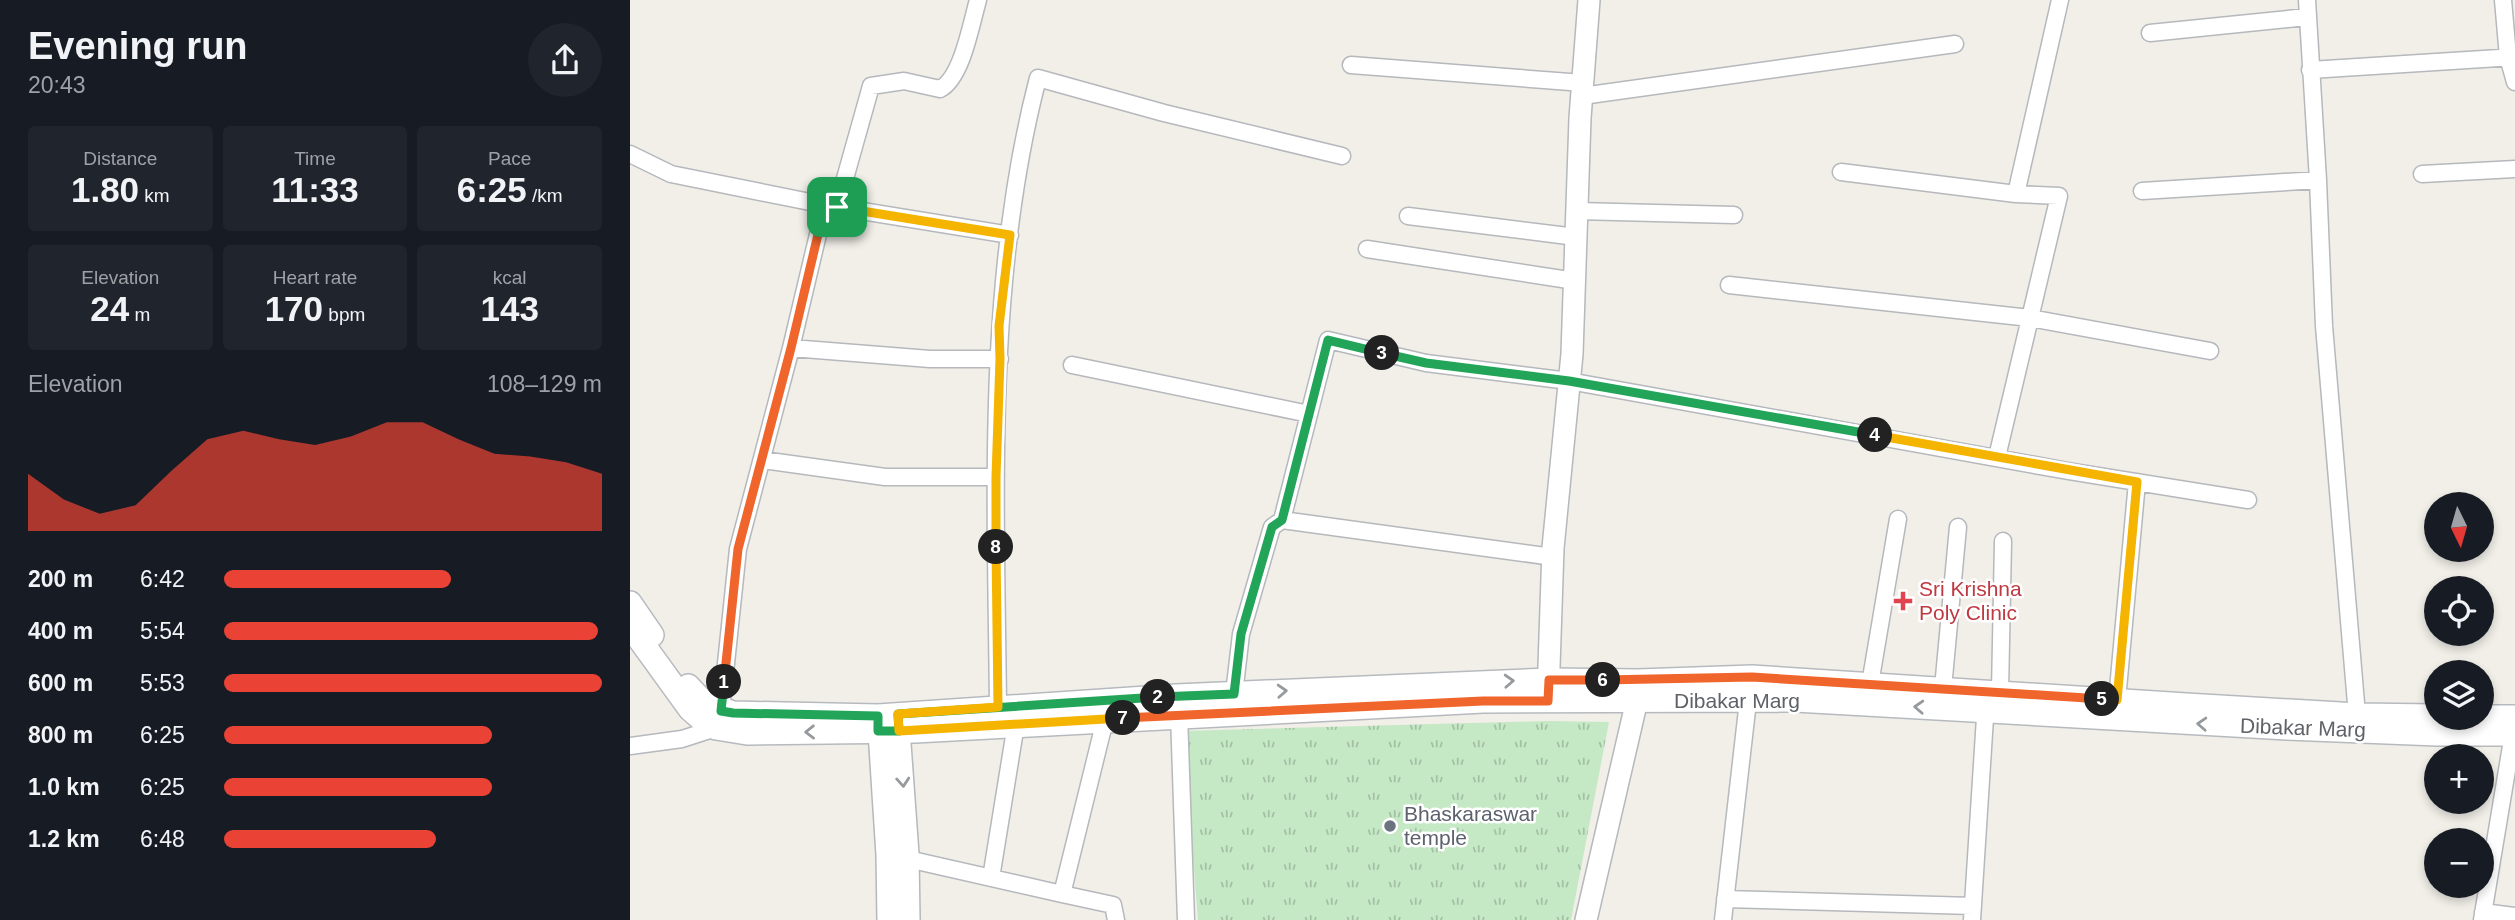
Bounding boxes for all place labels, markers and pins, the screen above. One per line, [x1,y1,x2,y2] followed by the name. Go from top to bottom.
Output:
[807,177,867,237] pin
[1364,336,1400,370] pin: 3
[1858,418,1892,452] pin: 4
[978,530,1014,564] pin: 8
[1919,577,2022,624] place label: Sri Krishna Poly Clinic
[1893,591,1913,611] marker: Sri Krishna Poly Clinic
[1586,662,1620,698] pin: 6
[706,664,742,700] pin: 1
[1140,680,1176,714] pin: 2
[2084,682,2120,716] pin: 5
[1106,700,1140,736] pin: 7
[1404,802,1537,849] place label: Bhaskaraswar temple
[1382,818,1398,834] marker: Bhaskaraswar temple

